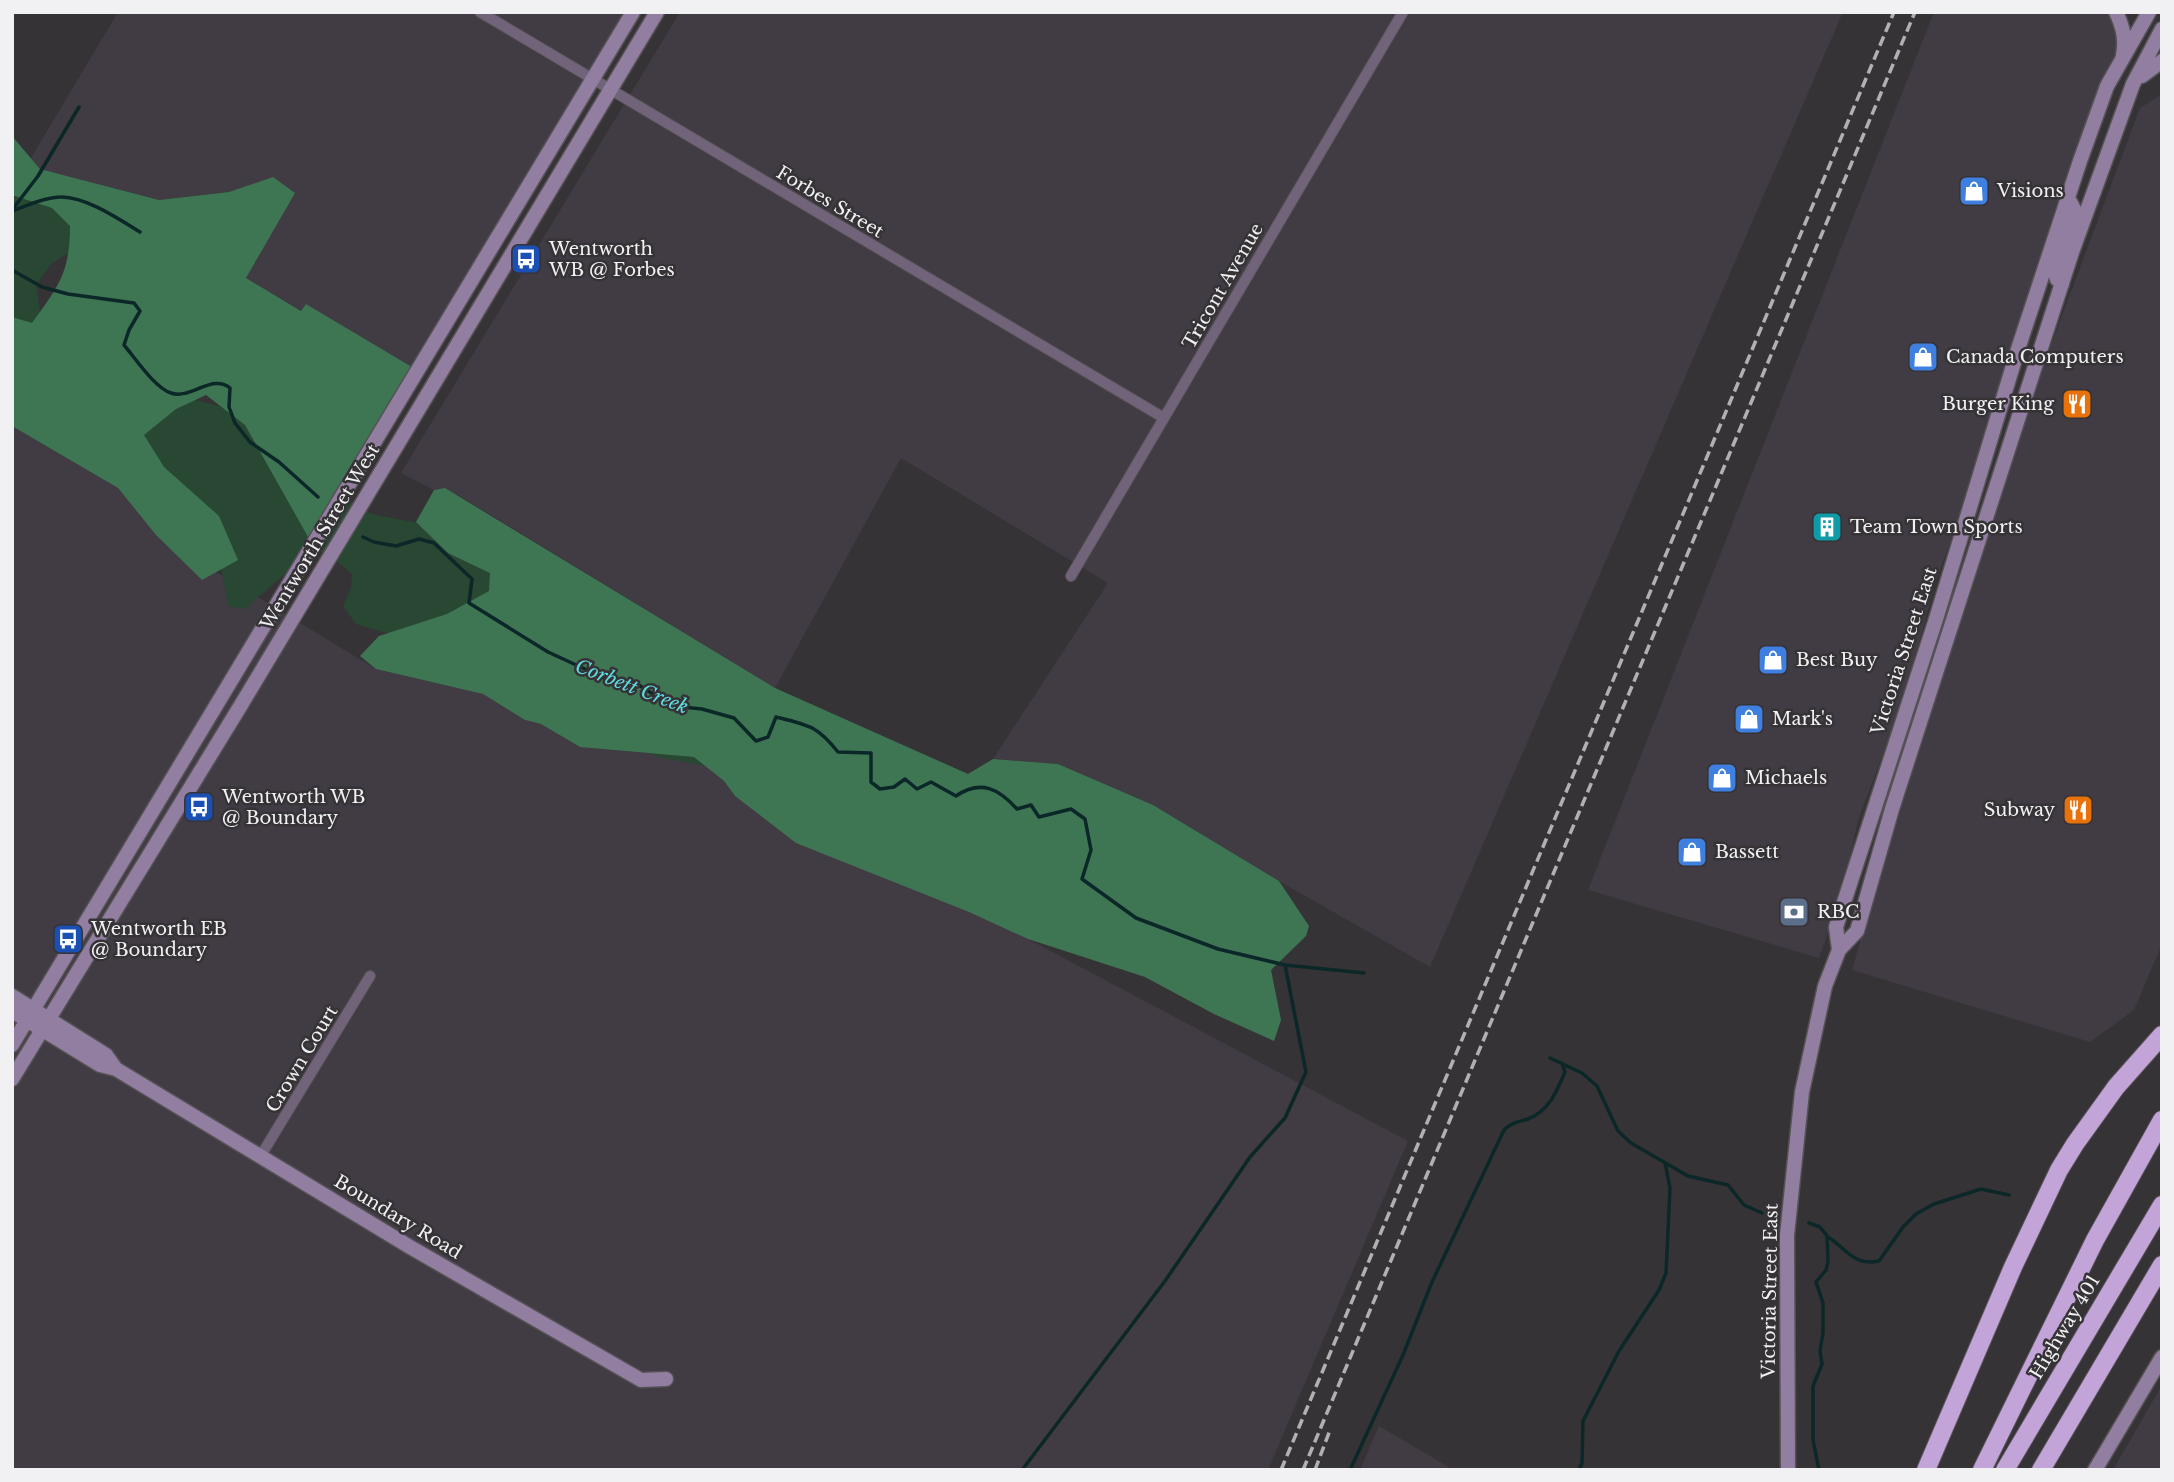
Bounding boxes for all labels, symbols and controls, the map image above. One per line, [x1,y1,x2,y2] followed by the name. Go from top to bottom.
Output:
[772,161,888,243] street label: Forbes Street
[1957,174,1991,208] shop icon: Visions
[1996,180,2064,202] place label: Visions
[1178,219,1268,353] street label: Tricont Avenue
[548,238,675,281] place label: Wentworth WB @ Forbes
[509,242,543,276] bus stop icon: Wentworth WB @ Forbes
[1906,340,1940,374] shop icon: Canada Computers
[1946,346,2124,368] place label: Canada Computers
[2060,387,2094,421] restaurant icon: Burger King
[1942,393,2054,415] place label: Burger King
[255,440,384,635] street label: Wentworth Street West
[1810,510,1844,544] building icon: Team Town Sports
[1850,516,2023,538] place label: Team Town Sports
[1866,564,1942,739] street label: Victoria Street East
[1756,643,1790,677] shop icon: Best Buy
[1796,649,1878,671] place label: Best Buy
[572,654,692,719] water label: Corbett Creek
[1732,702,1766,736] shop icon: Mark's
[1772,708,1833,730] place label: Mark's
[1705,761,1739,795] shop icon: Michaels
[1745,767,1827,789] place label: Michaels
[221,786,365,829] place label: Wentworth WB @ Boundary
[182,790,216,824] bus stop icon: Wentworth WB @ Boundary
[2061,793,2095,827] restaurant icon: Subway
[1984,799,2055,821] place label: Subway
[1675,835,1709,869] shop icon: Bassett
[1715,841,1779,863] place label: Bassett
[1777,895,1811,929] bank icon: RBC
[1817,901,1859,923] place label: RBC
[90,918,227,961] place label: Wentworth EB @ Boundary
[51,922,85,956] bus stop icon: Wentworth EB @ Boundary
[261,1001,343,1116] street label: Crown Court
[330,1170,466,1264] street label: Boundary Road
[1757,1203,1783,1380] street label: Victoria Street East
[2025,1271,2105,1383] street label: Highway 401

